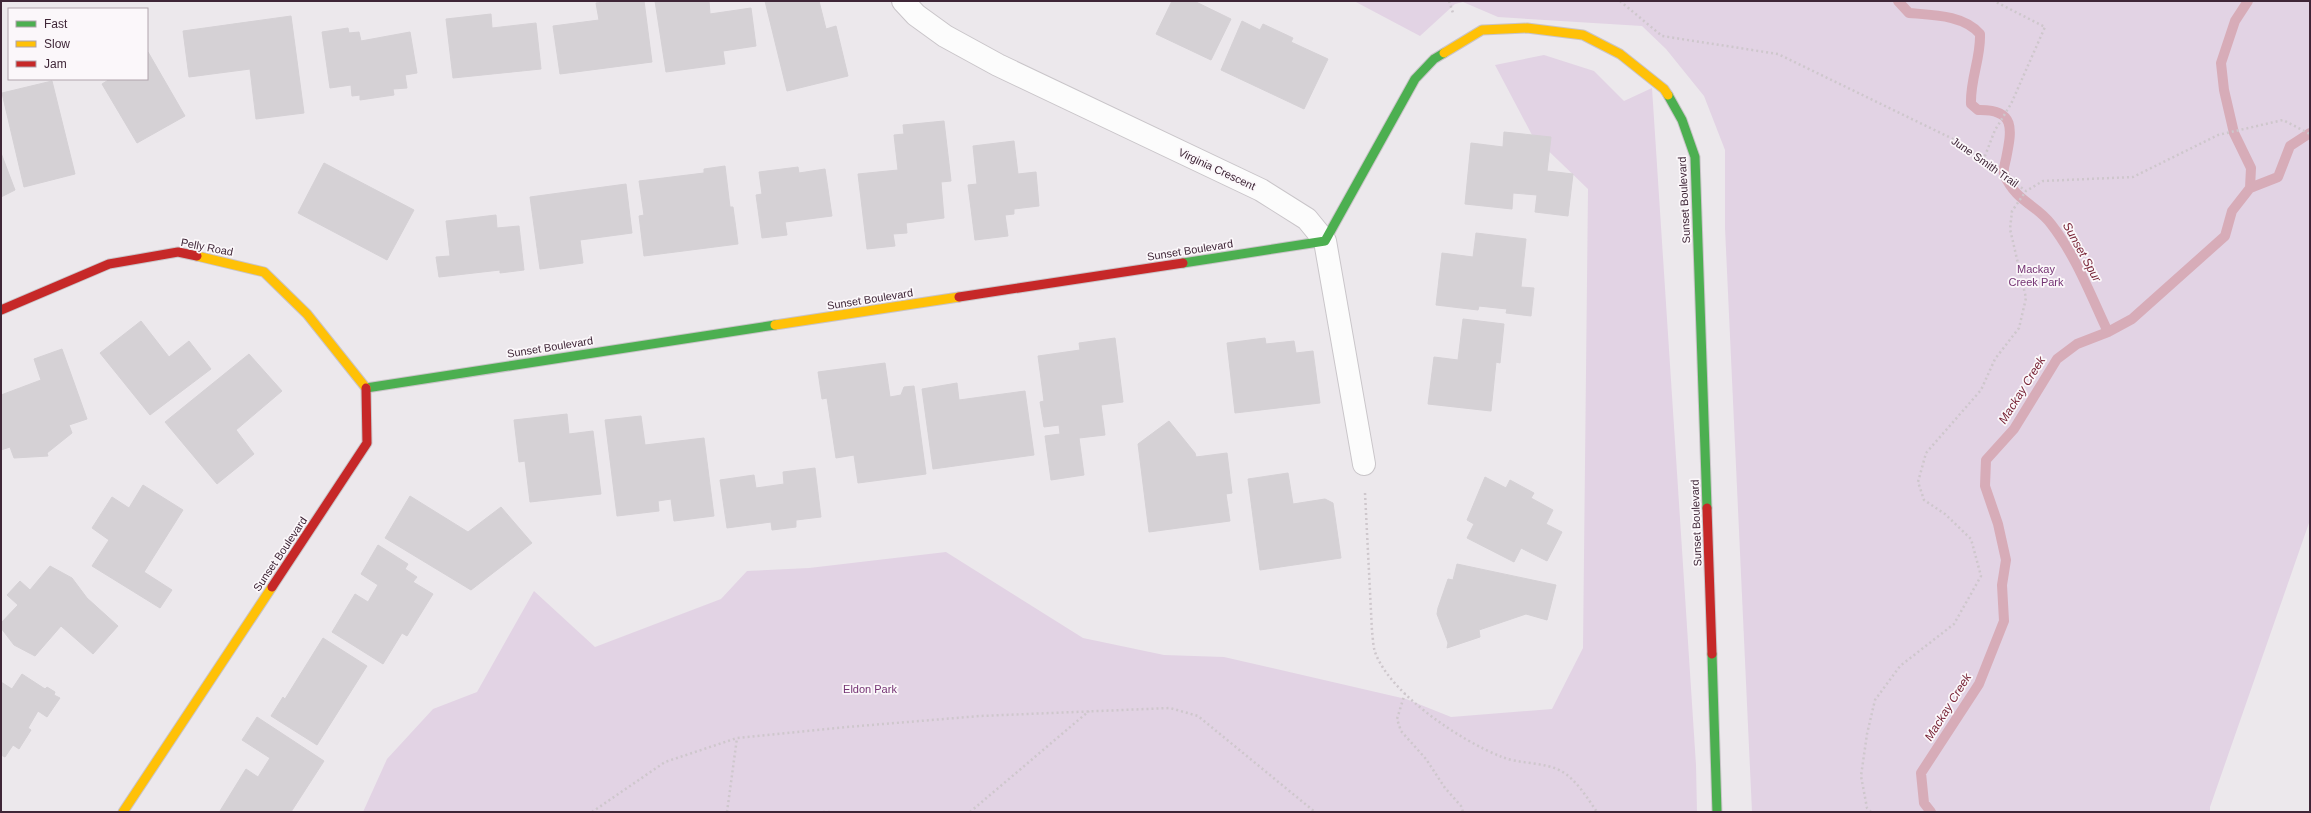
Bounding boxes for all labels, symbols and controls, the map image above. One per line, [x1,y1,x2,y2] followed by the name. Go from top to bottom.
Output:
[8,8,148,80] legend
[44,17,68,31] text: Fast
[44,37,70,51] text: Slow
[44,57,67,71] text: Jam
[1949,134,2021,190] street label: June Smith Trail
[1177,146,1257,192] street label: Virginia Crescent
[1676,156,1692,244] street label: Sunset Boulevard
[2060,220,2105,285] water label: Sunset Spur
[180,236,234,258] street label: Pelly Road
[1146,237,1234,263] street label: Sunset Boulevard
[2008,263,2064,288] park label: Mackay Creek Park
[826,286,914,312] street label: Sunset Boulevard
[506,334,594,360] street label: Sunset Boulevard
[1996,353,2049,426] water label: Mackay Creek
[1688,479,1704,567] street label: Sunset Boulevard
[251,515,309,593] street label: Sunset Boulevard
[1922,670,1975,743] water label: Mackay Creek
[843,683,897,695] park label: Eldon Park

